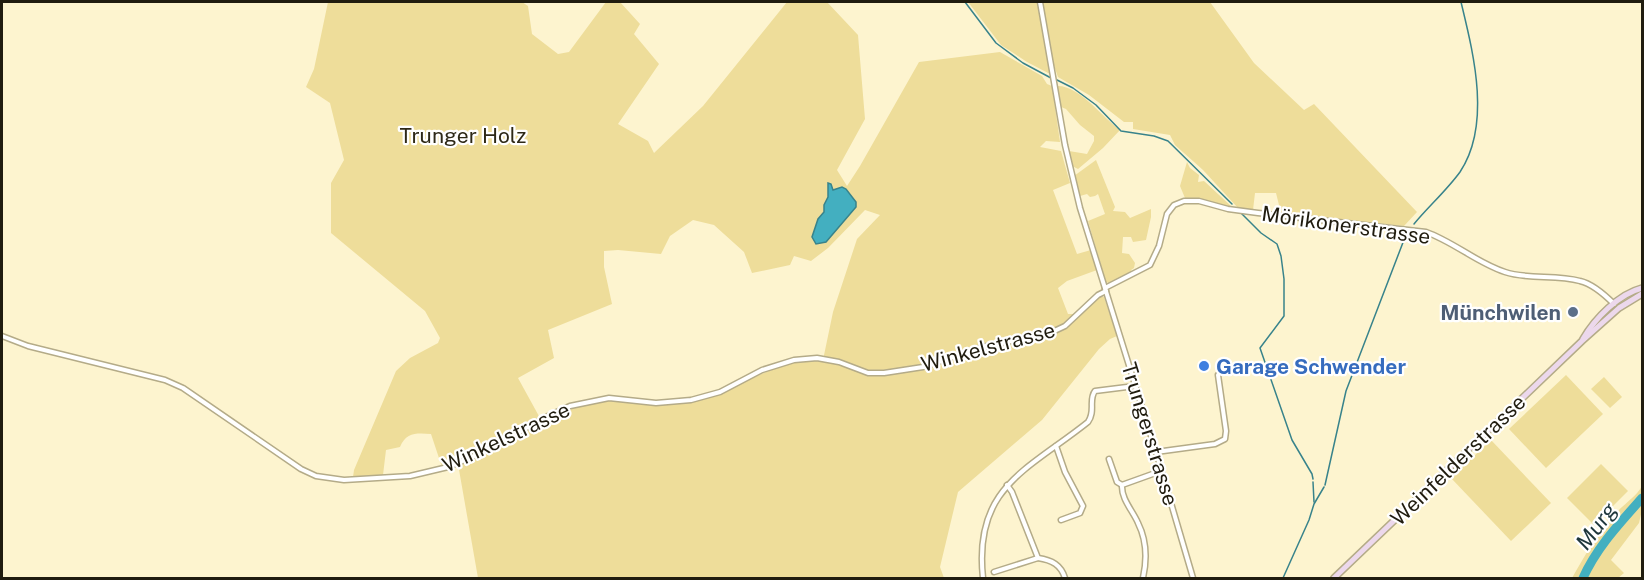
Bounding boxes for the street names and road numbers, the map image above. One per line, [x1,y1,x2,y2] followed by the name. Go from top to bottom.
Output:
[1260,201,1432,249] street label: Mörikonerstrasse
[918,317,1058,377] street label: Winkelstrasse
[1116,359,1184,509] street label: Trungerstrasse
[1385,389,1531,531] street label: Weinfelderstrasse
[438,397,574,477] street label: Winkelstrasse

